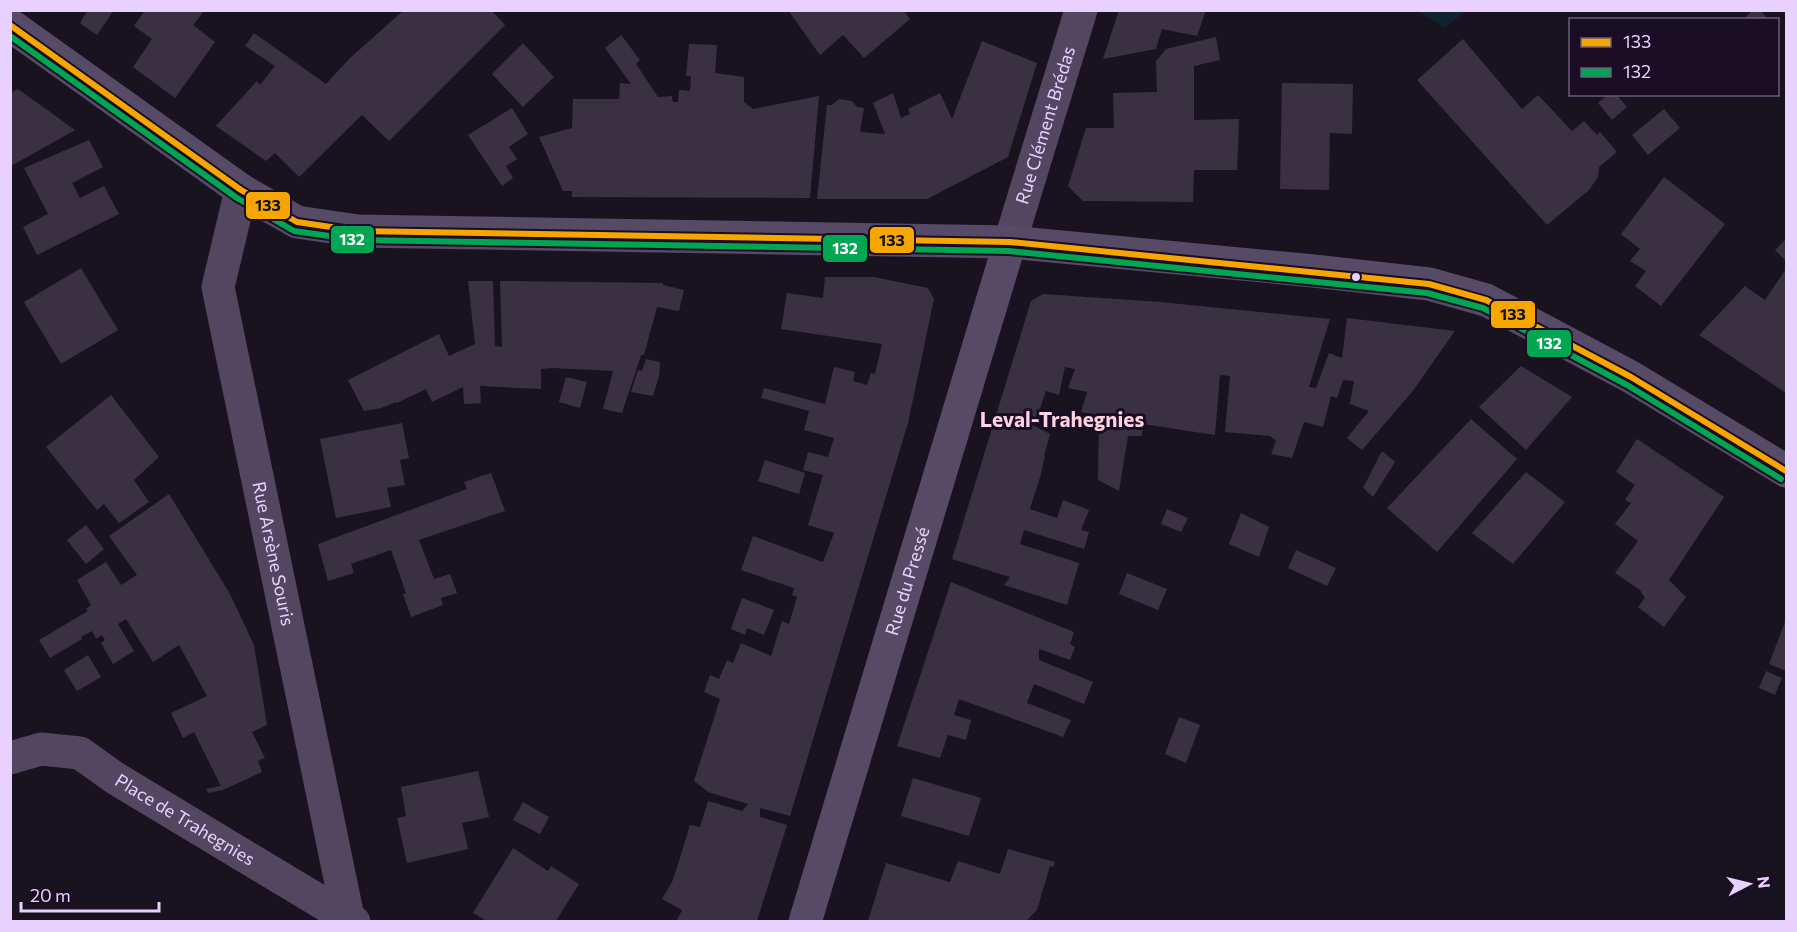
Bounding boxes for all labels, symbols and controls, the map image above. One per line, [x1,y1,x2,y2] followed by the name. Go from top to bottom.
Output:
[1569,18,1779,96] legend
[1623,30,1651,52] text: 133
[1010,43,1079,207] street label: Rue Clément Brédas
[1623,60,1651,82] text: 132
[245,191,291,220] line badge: 133
[255,195,281,214] text: 133
[330,225,375,254] line badge: 132
[869,226,915,254] line badge: 133
[339,229,365,248] text: 132
[879,230,905,249] text: 133
[822,234,868,263] line badge: 132
[832,238,858,257] text: 132
[1350,271,1362,283] unlabelled marker
[1490,300,1536,329] line badge: 133
[1500,304,1526,323] text: 133
[1526,329,1572,358] line badge: 132
[1536,333,1562,352] text: 132
[980,406,1144,431] district label: Leval-Trahegnies
[248,479,300,628] street label: Rue Arsène Souris
[880,524,934,638] street label: Rue du Pressé
[111,769,259,870] street label: Place de Trahegnies
[1719,854,1779,914] north arrow
[21,875,159,913] scale bar
[1754,875,1775,889] text: N
[30,884,71,906] text: 20 m

